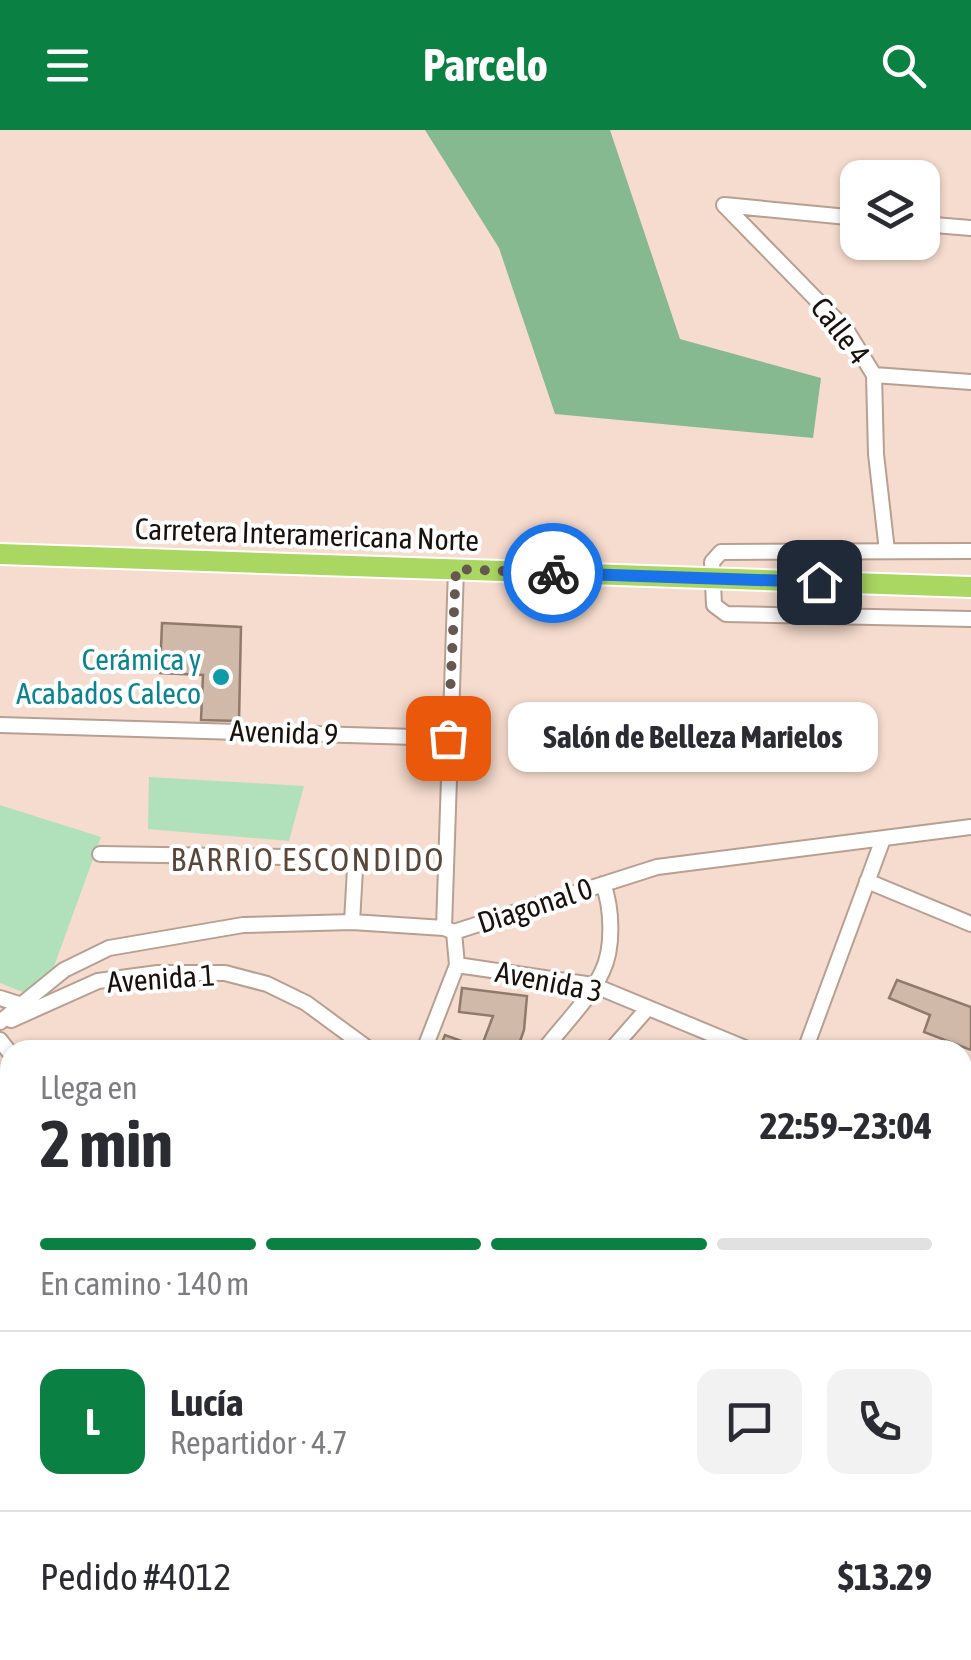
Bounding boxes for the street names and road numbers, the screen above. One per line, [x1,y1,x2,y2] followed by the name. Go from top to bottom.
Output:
[804,290,877,370] street label: Calle 4
[134,511,480,557] street label: Carretera Interamericana Norte
[229,713,339,751] street label: Avenida 9
[473,871,596,940] street label: Diagonal 0
[493,954,606,1008] street label: Avenida 3
[106,957,216,999] street label: Avenida 1

